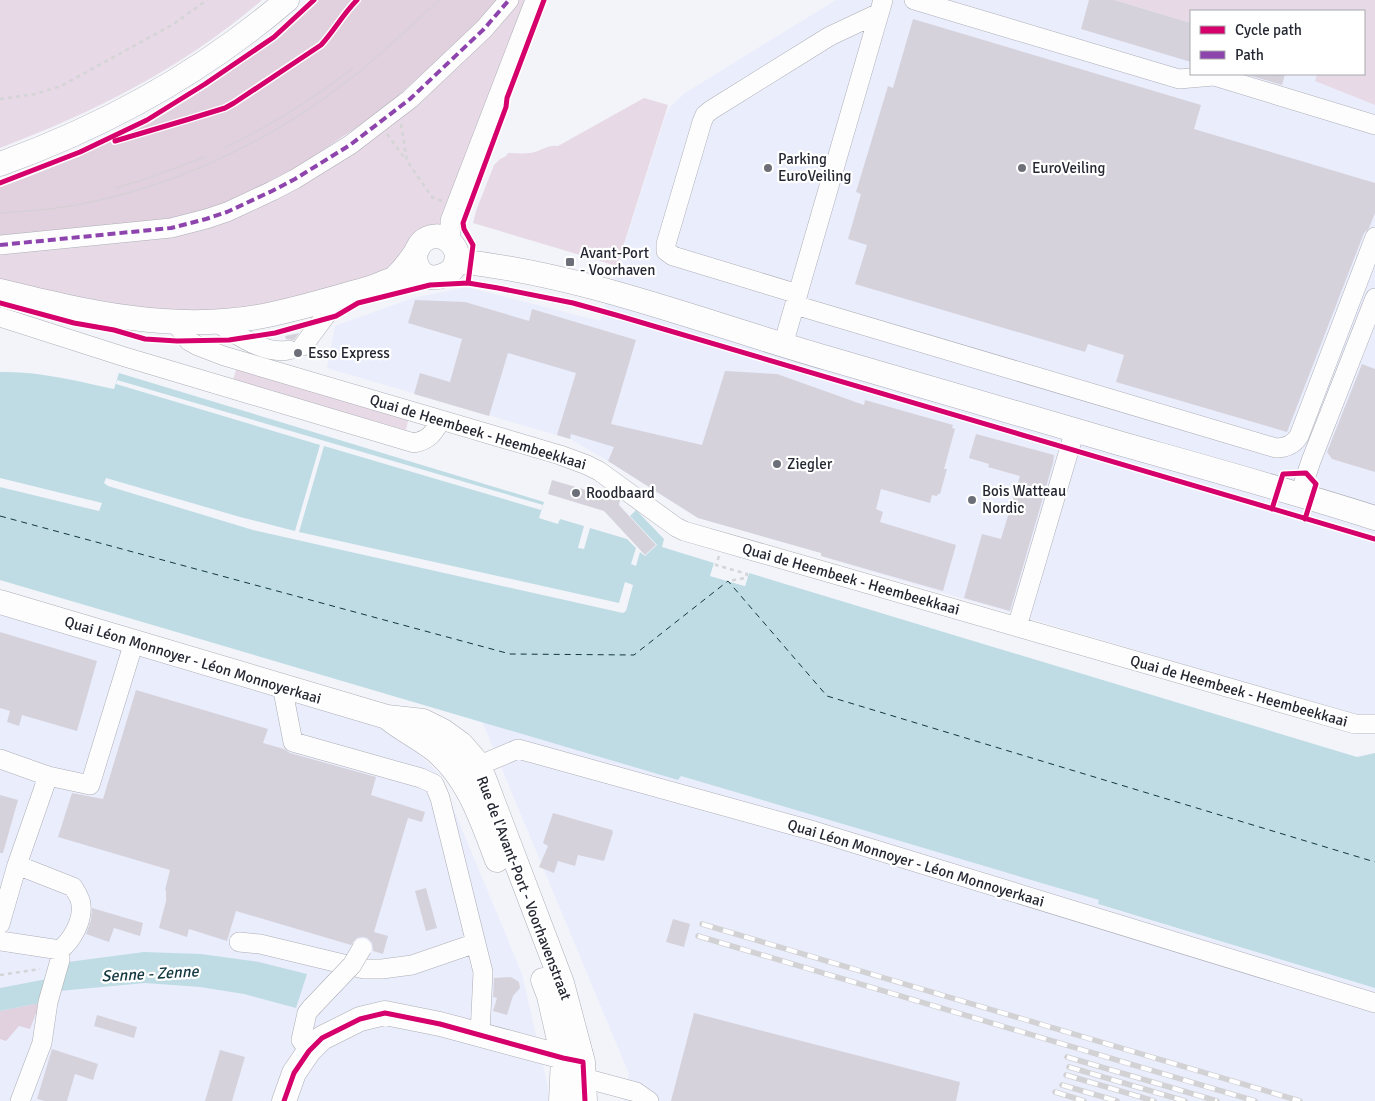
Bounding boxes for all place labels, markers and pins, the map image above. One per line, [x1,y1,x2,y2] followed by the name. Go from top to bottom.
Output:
[778,150,852,185] place label: Parking EuroVeiling
[1032,159,1106,177] place label: EuroVeiling
[762,162,774,174] marker: Parking EuroVeiling
[1016,162,1028,174] marker: EuroVeiling
[580,244,655,279] place label: Avant-Port - Voorhaven
[564,256,576,268] marker: Avant-Port - Voorhaven
[308,344,390,362] place label: Esso Express
[292,347,304,359] marker: Esso Express
[787,455,833,473] place label: Ziegler
[771,458,783,470] marker: Ziegler
[982,482,1066,517] place label: Bois Watteau Nordic
[586,484,655,502] place label: Roodbaard
[570,487,582,499] marker: Roodbaard
[966,494,978,506] marker: Bois Watteau Nordic

